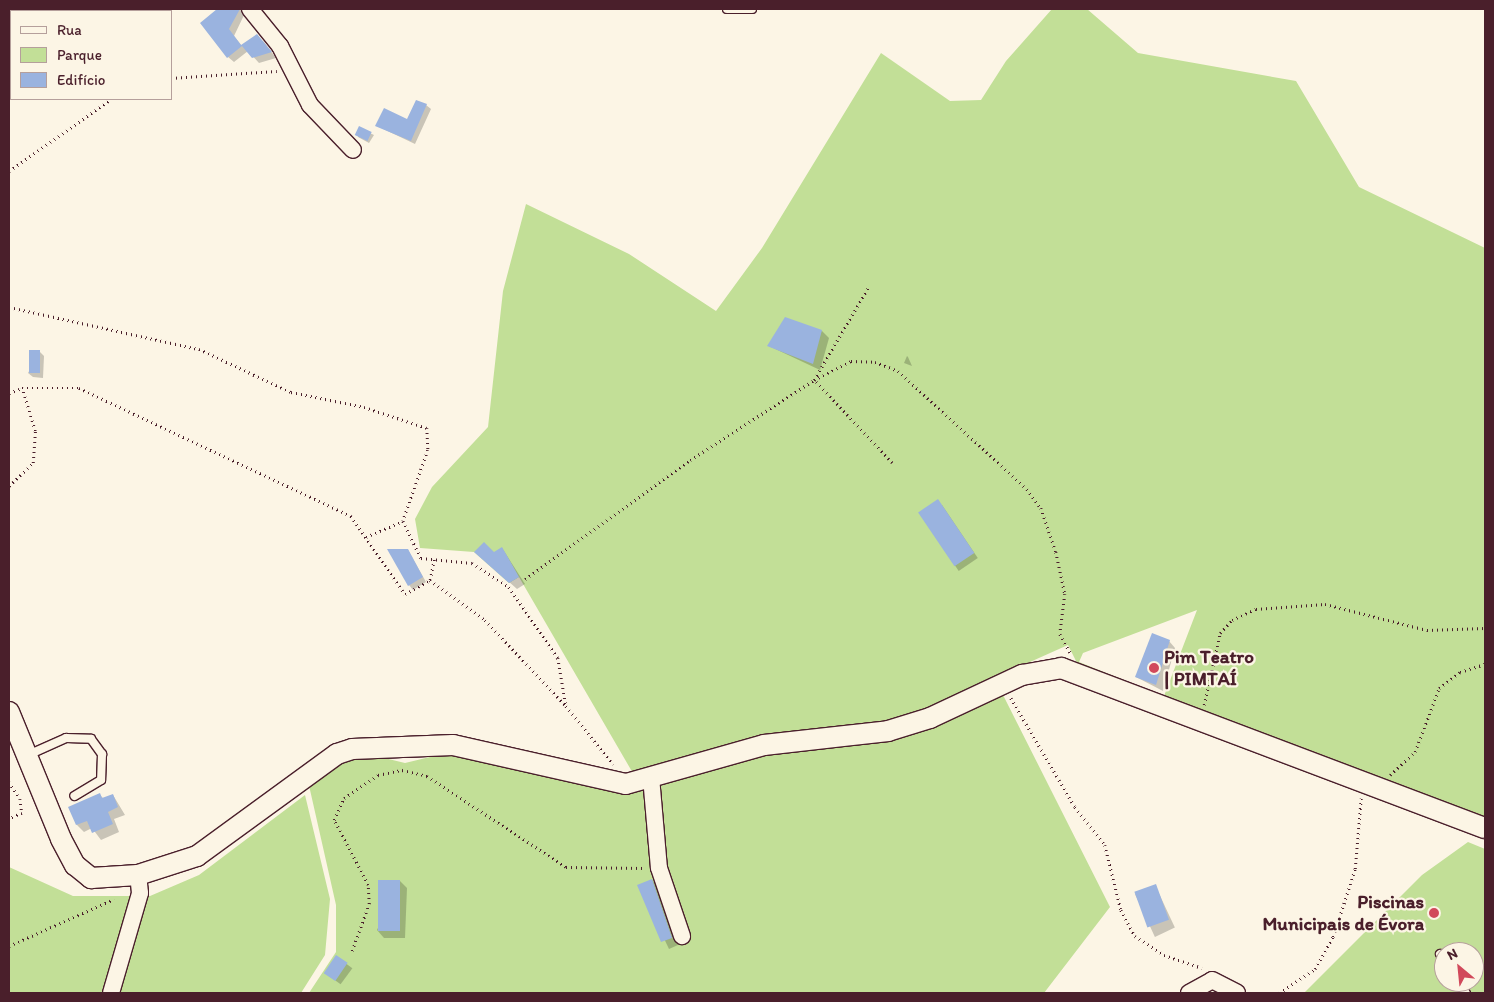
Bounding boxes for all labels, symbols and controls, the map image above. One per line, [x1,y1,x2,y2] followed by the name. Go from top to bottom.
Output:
[10,10,172,100] legend
[57,21,82,39] text: Rua
[57,46,102,64] text: Parque
[57,71,105,89] text: Edifício
[1164,646,1251,690] place label: Pim Teatro | PIMTAÍ
[1148,662,1160,674] marker: Pim Teatro | PIMTAÍ
[1263,891,1424,935] place label: Piscinas Municipais de Évora
[1428,907,1440,919] marker: Piscinas Municipais de Évora
[1434,942,1484,992] north arrow
[1444,944,1460,964] text: N

